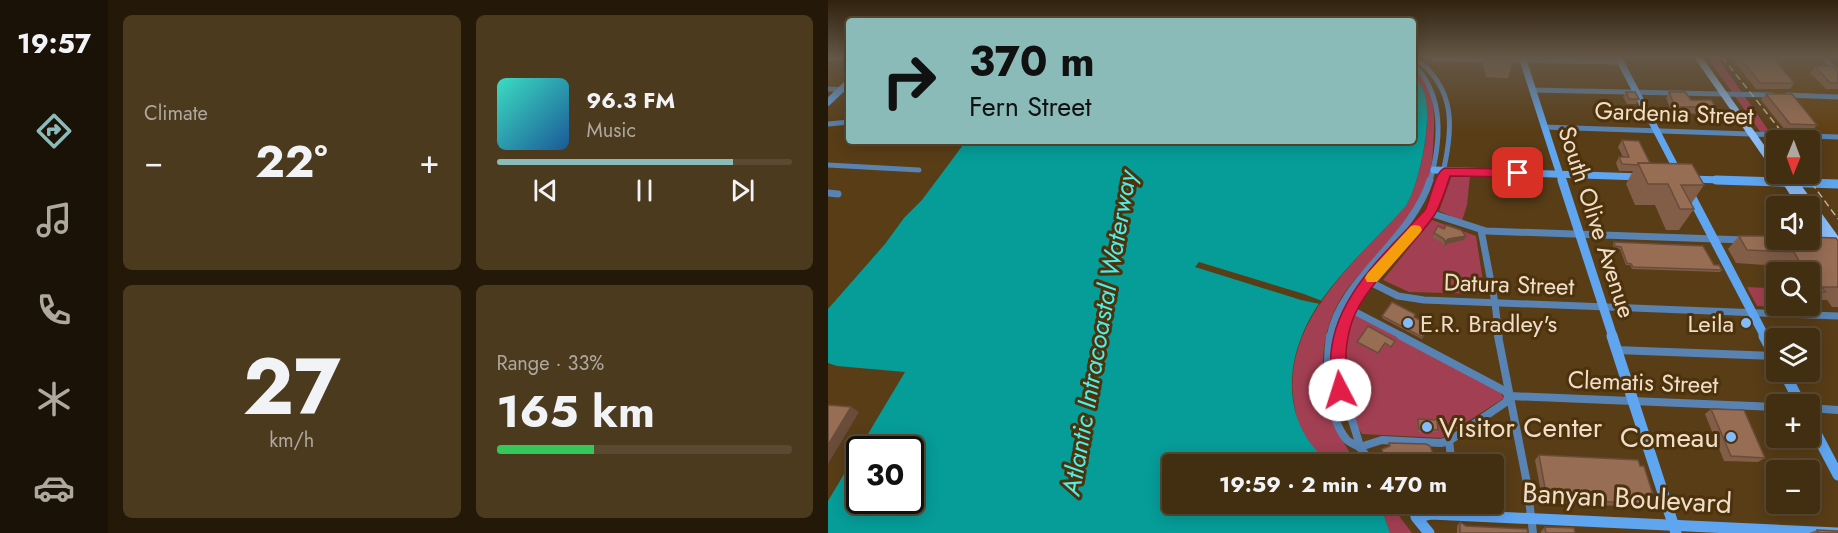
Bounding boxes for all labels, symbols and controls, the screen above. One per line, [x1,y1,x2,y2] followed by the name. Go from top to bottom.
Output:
[17,24,91,63] text: 19:57
[969,31,1095,92] text: 370 m
[870,42,948,120] icon: right
[587,84,675,116] text: 96.3 FM
[969,87,1092,126] text: Fern Street
[1594,93,1754,133] street label: Gardenia Street
[144,99,208,128] text: Climate
[33,110,75,152] icon: directions
[587,116,636,145] text: Music
[1550,122,1644,322] street label: South Olive Avenue
[255,129,328,194] text: 22°
[1766,130,1820,184] north arrow
[1766,130,1820,514] map controls
[144,138,163,185] text: −
[419,138,440,185] text: +
[1492,147,1543,198] pin
[1501,156,1534,189] icon: arrive
[1052,166,1147,499] water label: Atlantic Intracoastal Waterway
[529,174,562,207] icon: previous
[628,174,661,207] icon: pause
[726,174,759,207] icon: next
[1766,196,1820,250] button: sound
[33,199,75,241] icon: music
[1766,262,1820,316] button: search
[1443,264,1575,304] street label: Datura Street
[33,289,75,331] icon: phone
[1420,306,1557,341] place label: E.R. Bradley's
[1688,306,1734,341] place label: Leila
[1401,316,1415,330] marker: E.R. Bradley's
[1739,316,1753,330] marker: Leila
[1766,328,1820,382] button: layers
[243,331,341,443] text: 27
[497,349,604,378] text: Range · 33%
[1308,358,1372,422] position arrow
[1567,362,1719,402] street label: Clematis Street
[33,378,75,420] icon: climate
[497,379,655,444] text: 165 km
[1766,394,1820,448] button: +
[1439,407,1603,448] place label: Visitor Center
[1620,417,1719,458] place label: Comeau
[1420,420,1434,434] marker: Visitor Center
[269,426,314,455] text: km/h
[1724,430,1738,444] marker: Comeau
[846,436,924,514] speed limit sign: 30
[1766,460,1820,514] button: −
[33,467,75,509] icon: car
[1219,468,1447,500] text: 19:59 · 2 min · 470 m
[1521,472,1733,524] street label: Banyan Boulevard

